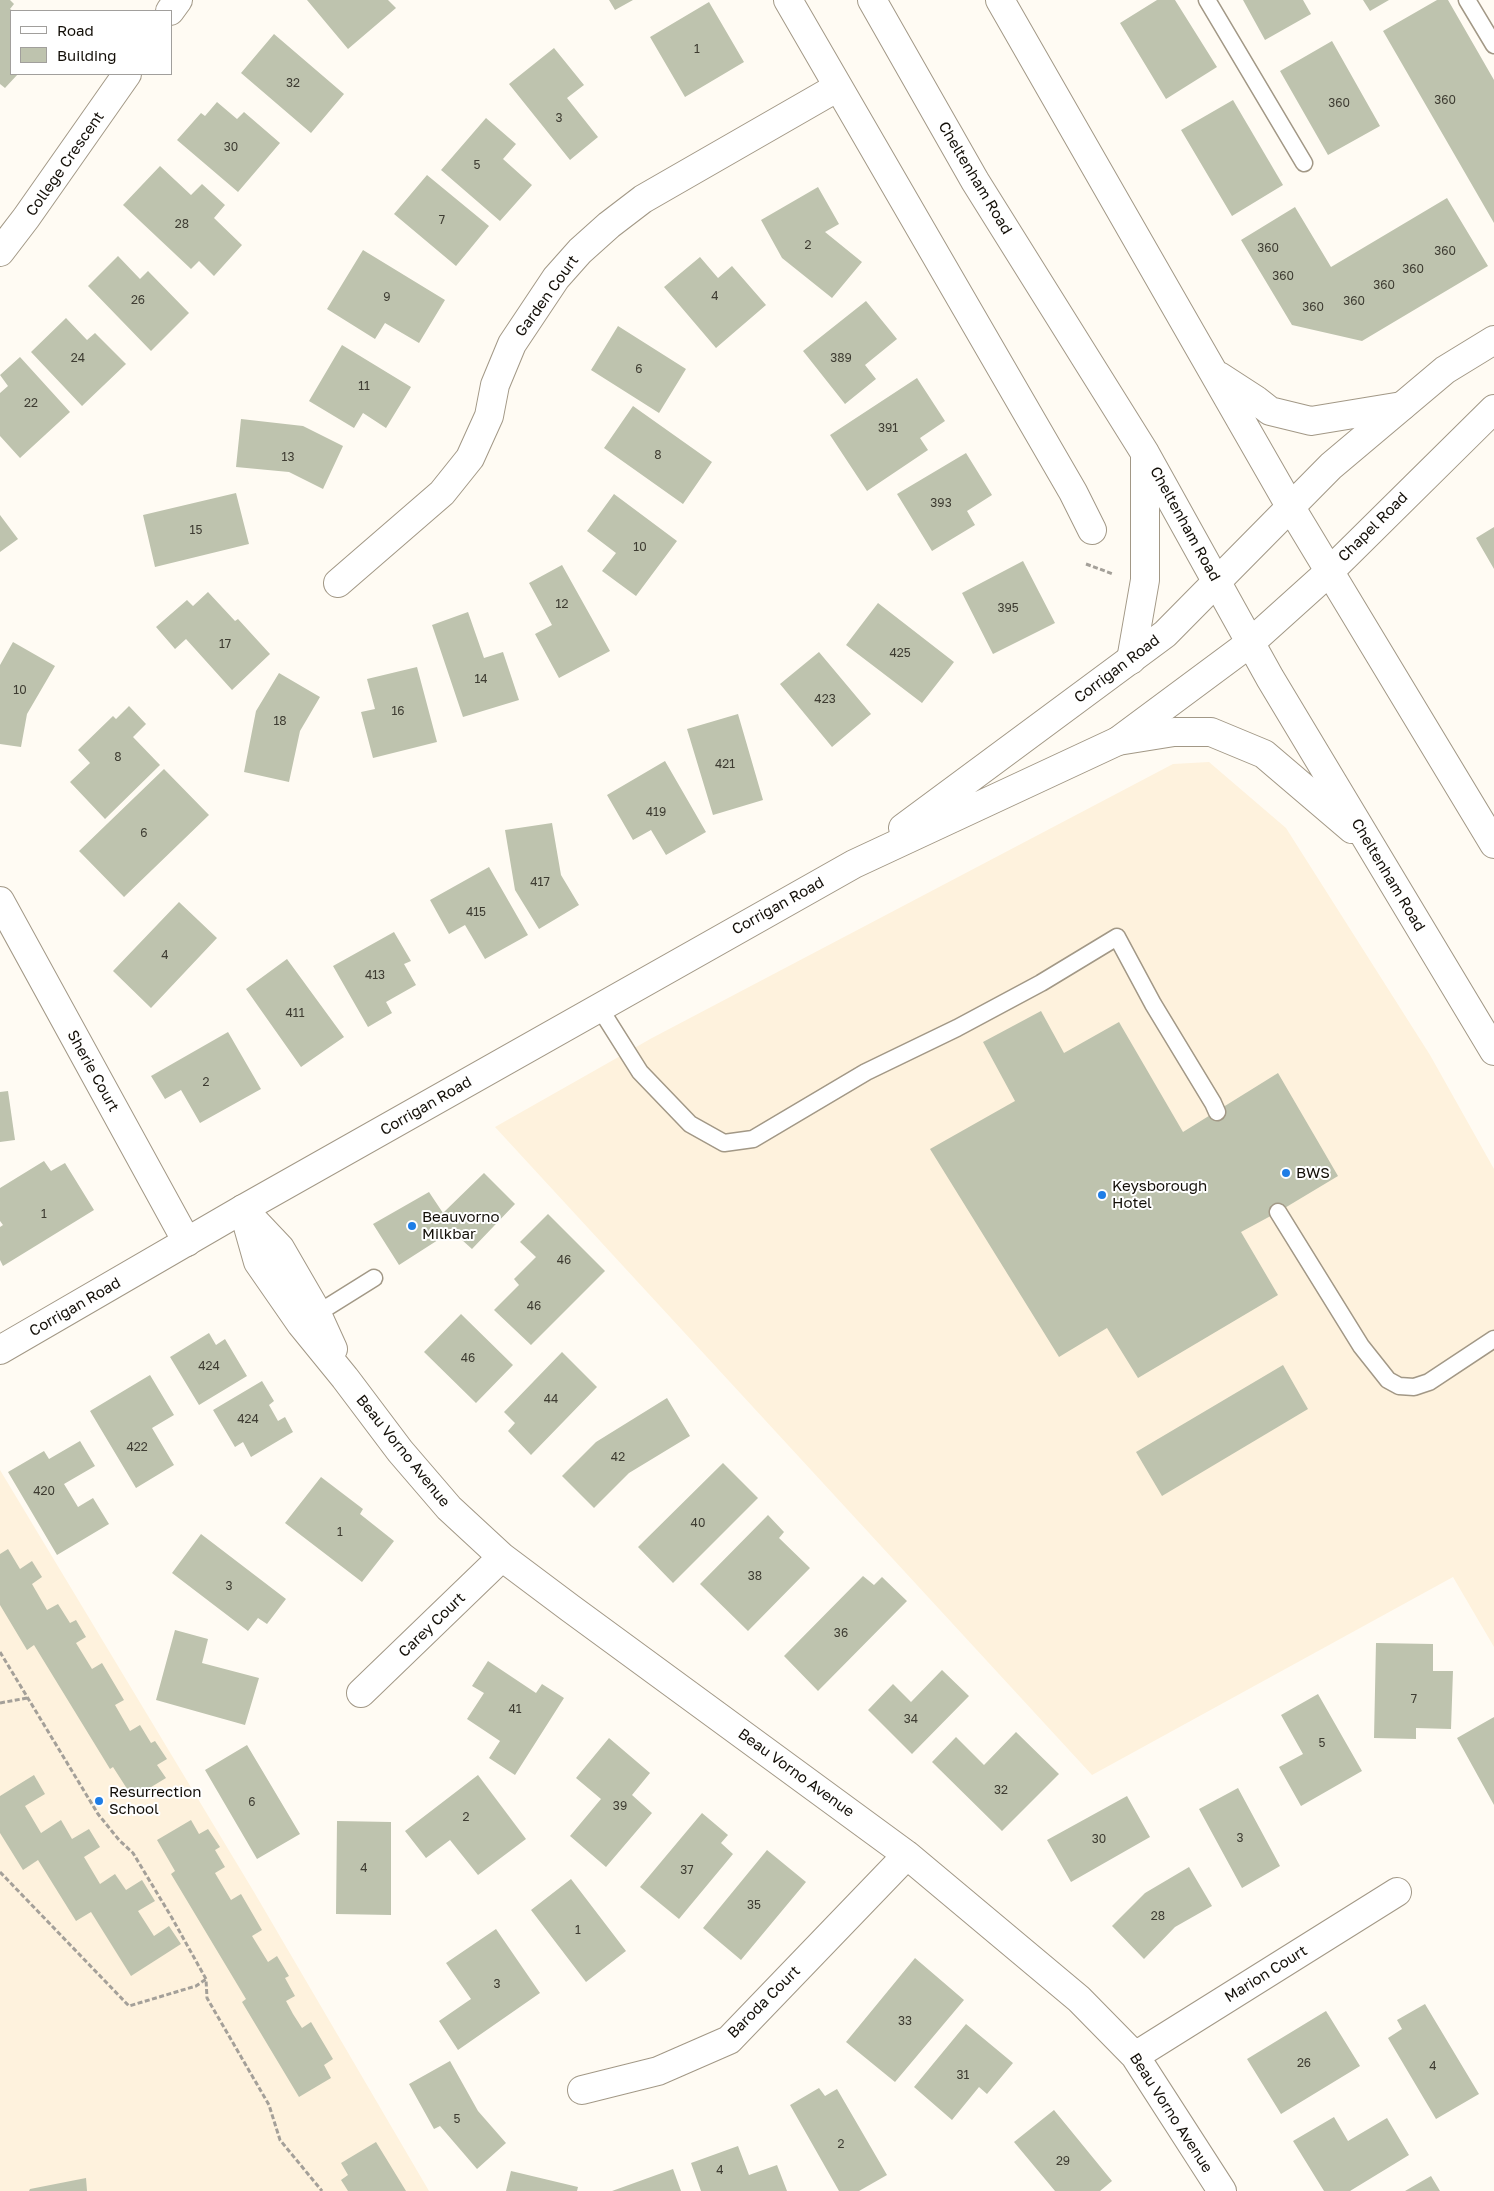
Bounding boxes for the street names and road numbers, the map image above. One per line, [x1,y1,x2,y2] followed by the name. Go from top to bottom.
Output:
[22,108,108,220] street label: College Crescent
[934,118,1016,238] street label: Cheltenham Road
[511,252,583,340] street label: Garden Court
[1146,464,1224,584] street label: Cheltenham Road
[1334,488,1412,566] street label: Chapel Road
[1071,631,1163,707] street label: Corrigan Road
[1347,815,1429,935] street label: Cheltenham Road
[729,873,827,939] street label: Corrigan Road
[63,1027,123,1115] street label: Sherie Court
[377,1073,475,1139] street label: Corrigan Road
[26,1274,124,1340] street label: Corrigan Road
[352,1391,454,1511] street label: Beau Vorno Avenue
[395,1589,469,1661] street label: Carey Court
[734,1725,858,1821] street label: Beau Vorno Avenue
[1222,1942,1310,2006] street label: Marion Court
[724,1962,804,2042] street label: Baroda Court
[1126,2050,1216,2176] street label: Beau Vorno Avenue

